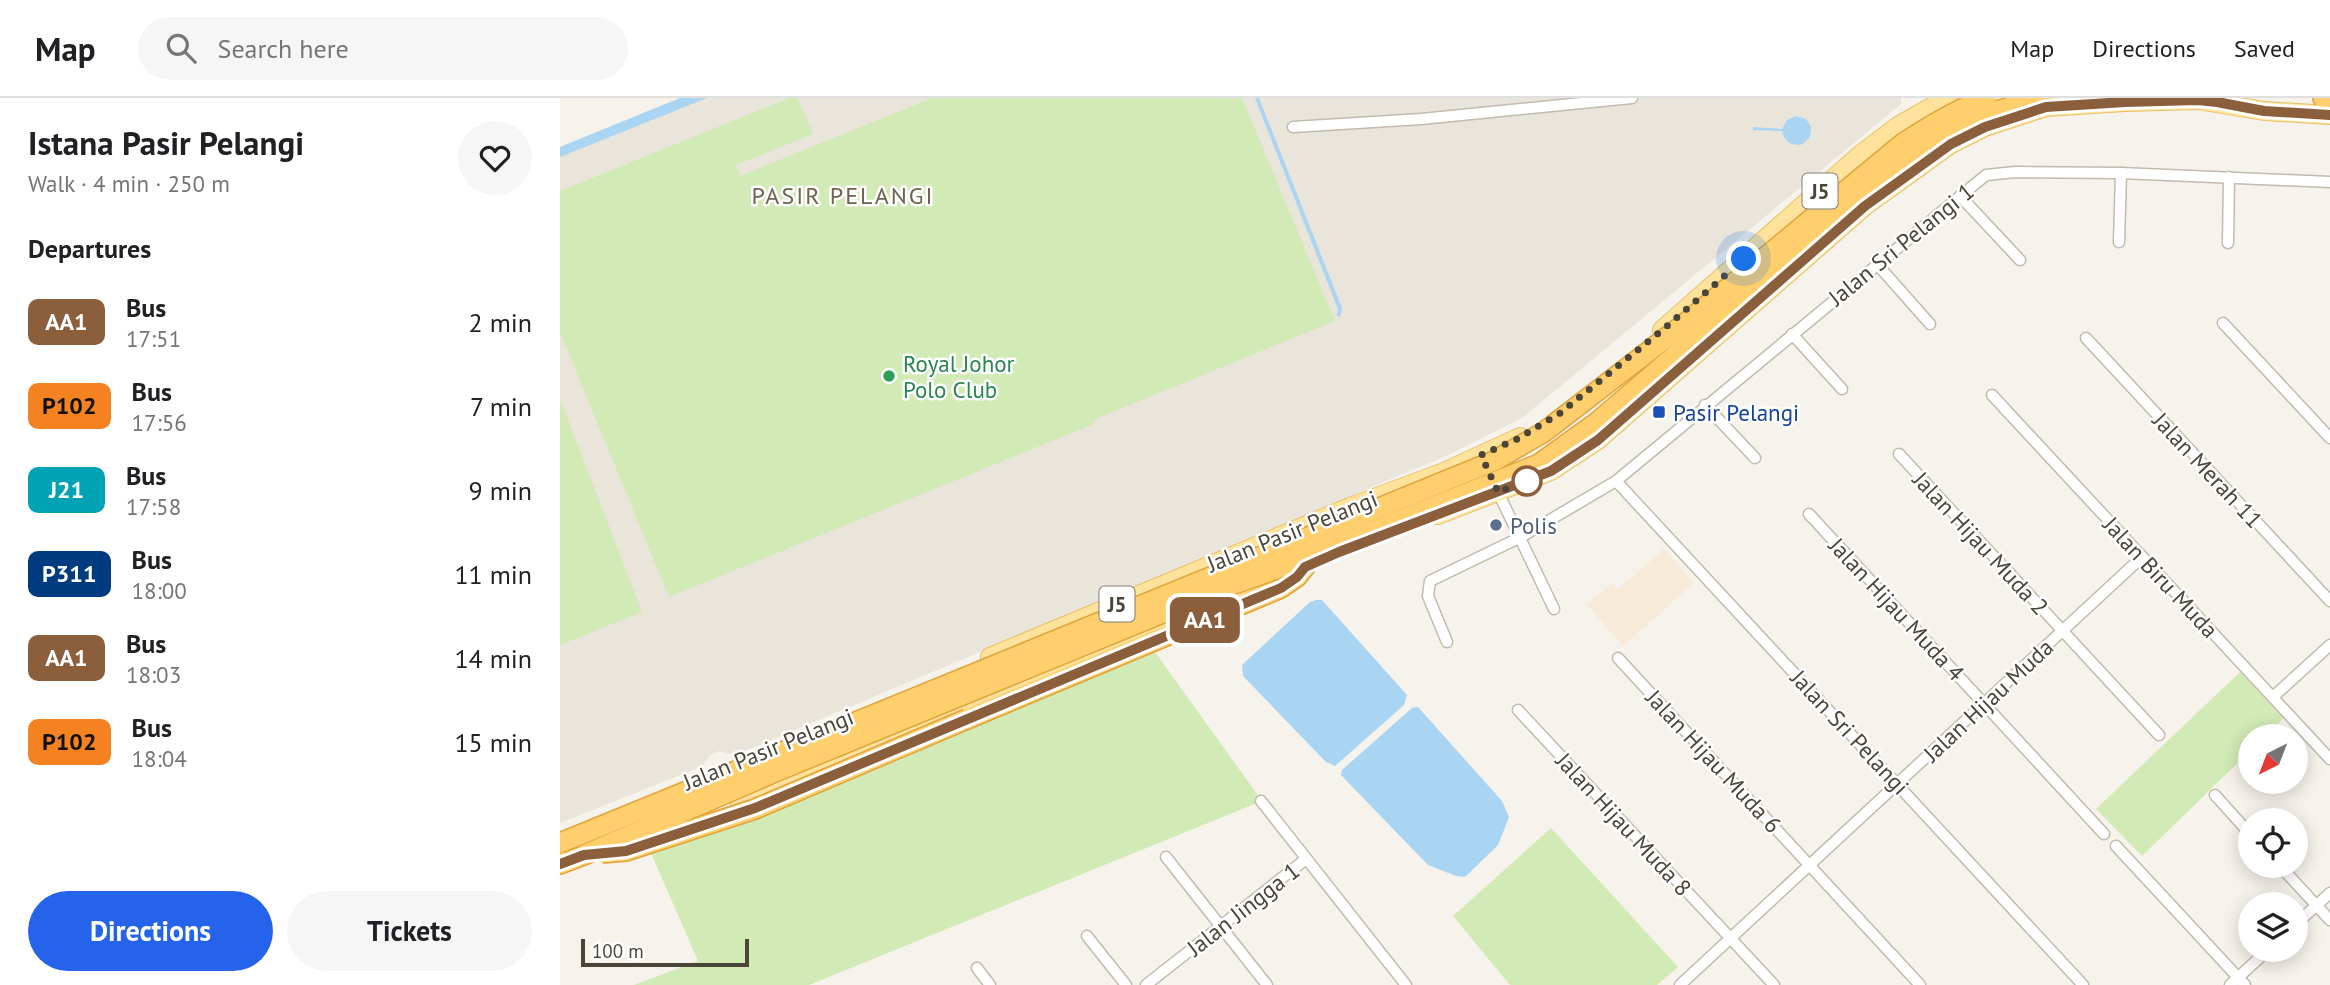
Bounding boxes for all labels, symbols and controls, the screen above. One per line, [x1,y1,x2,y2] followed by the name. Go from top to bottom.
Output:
[138,17,628,80] search box
[35,27,96,70] text: Map
[162,29,200,67] icon: search
[218,32,349,65] text: Search here
[2010,33,2054,64] text: Map
[2092,33,2196,64] text: Directions
[2234,33,2295,64] text: Saved
[28,121,304,164] text: Istana Pasir Pelangi
[458,121,532,195] button: heart
[28,169,230,198] text: Walk · 4 min · 250 m
[1802,174,1838,208] road number: J5
[1822,176,1980,312] street label: Jalan Sri Pelangi 1
[751,180,935,211] district label: PASIR PELANGI
[28,232,151,265] text: Departures
[1726,241,1761,276] your location
[126,291,166,324] text: Bus
[45,306,88,337] text: AA1
[469,306,532,339] text: 2 min
[126,324,181,353] text: 17:51
[903,349,1015,404] place label: Royal Johor Polo Club
[881,368,897,384] marker: Royal Johor Polo Club
[132,375,172,408] text: Bus
[42,390,97,421] text: P102
[470,390,532,423] text: 7 min
[1673,398,1799,427] place label: Pasir Pelangi
[1651,404,1667,420] marker: Pasir Pelangi
[2146,405,2269,534] street label: Jalan Merah 11
[132,408,187,437] text: 17:56
[126,459,166,492] text: Bus
[1906,464,2055,621] street label: Jalan Hijau Muda 2
[1512,466,1542,496] unlabelled marker
[49,474,84,505] text: J21
[469,474,532,507] text: 9 min
[1202,484,1381,579] street label: Jalan Pasir Pelangi
[126,492,181,521] text: 17:58
[2097,510,2225,644] street label: Jalan Biru Muda
[1510,511,1557,540] place label: Polis
[1488,517,1504,533] marker: Polis
[1822,530,1971,687] street label: Jalan Hijau Muda 4
[132,543,172,576] text: Bus
[42,558,97,589] text: P311
[454,558,532,591] text: 11 min
[132,576,187,605] text: 18:00
[1100,587,1134,622] road number: J5
[1165,597,1245,643] line badge: AA1
[1184,604,1226,635] text: AA1
[126,627,166,660] text: Bus
[1916,632,2059,768] street label: Jalan Hijau Muda
[45,642,88,673] text: AA1
[454,642,532,675] text: 14 min
[126,660,181,689] text: 18:03
[1784,663,1915,800] street label: Jalan Sri Pelangi
[1639,682,1788,839] street label: Jalan Hijau Muda 6
[678,702,857,797] street label: Jalan Pasir Pelangi
[132,711,172,744] text: Bus
[2238,724,2308,794] north arrow
[2238,724,2308,962] map controls
[42,726,97,757] text: P102
[454,726,532,759] text: 15 min
[132,744,187,773] text: 18:04
[1549,745,1698,902] street label: Jalan Hijau Muda 8
[2238,808,2308,878] button: locate
[1180,856,1305,963] street label: Jalan Jingga 1
[28,891,273,971] button: Directions
[287,891,532,971] button: Tickets
[2238,892,2308,962] button: layers
[581,936,749,968] scale bar
[592,939,644,963] text: 100 m

